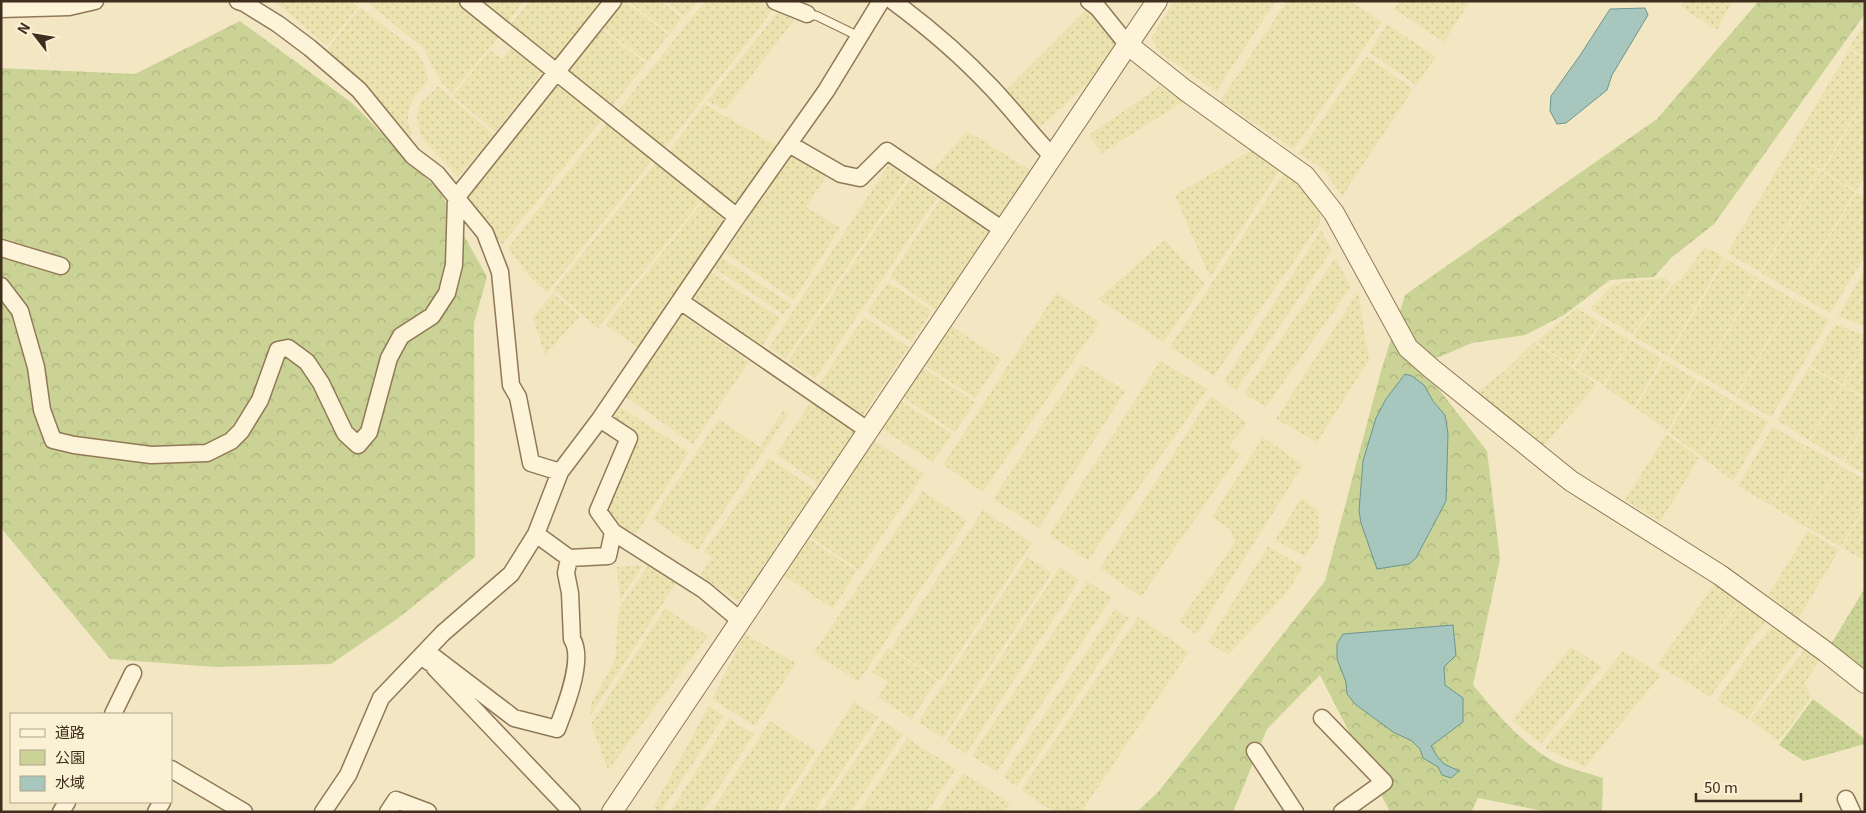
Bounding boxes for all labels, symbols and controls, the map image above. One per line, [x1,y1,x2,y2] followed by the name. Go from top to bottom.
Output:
[10,10,60,60] north arrow
[12,18,34,37] text: N
[10,713,172,803] legend
[55,721,85,742] text: 道路
[55,746,85,767] text: 公園
[1696,770,1801,802] scale bar
[55,771,85,792] text: 水域
[1704,776,1738,797] text: 50 m

